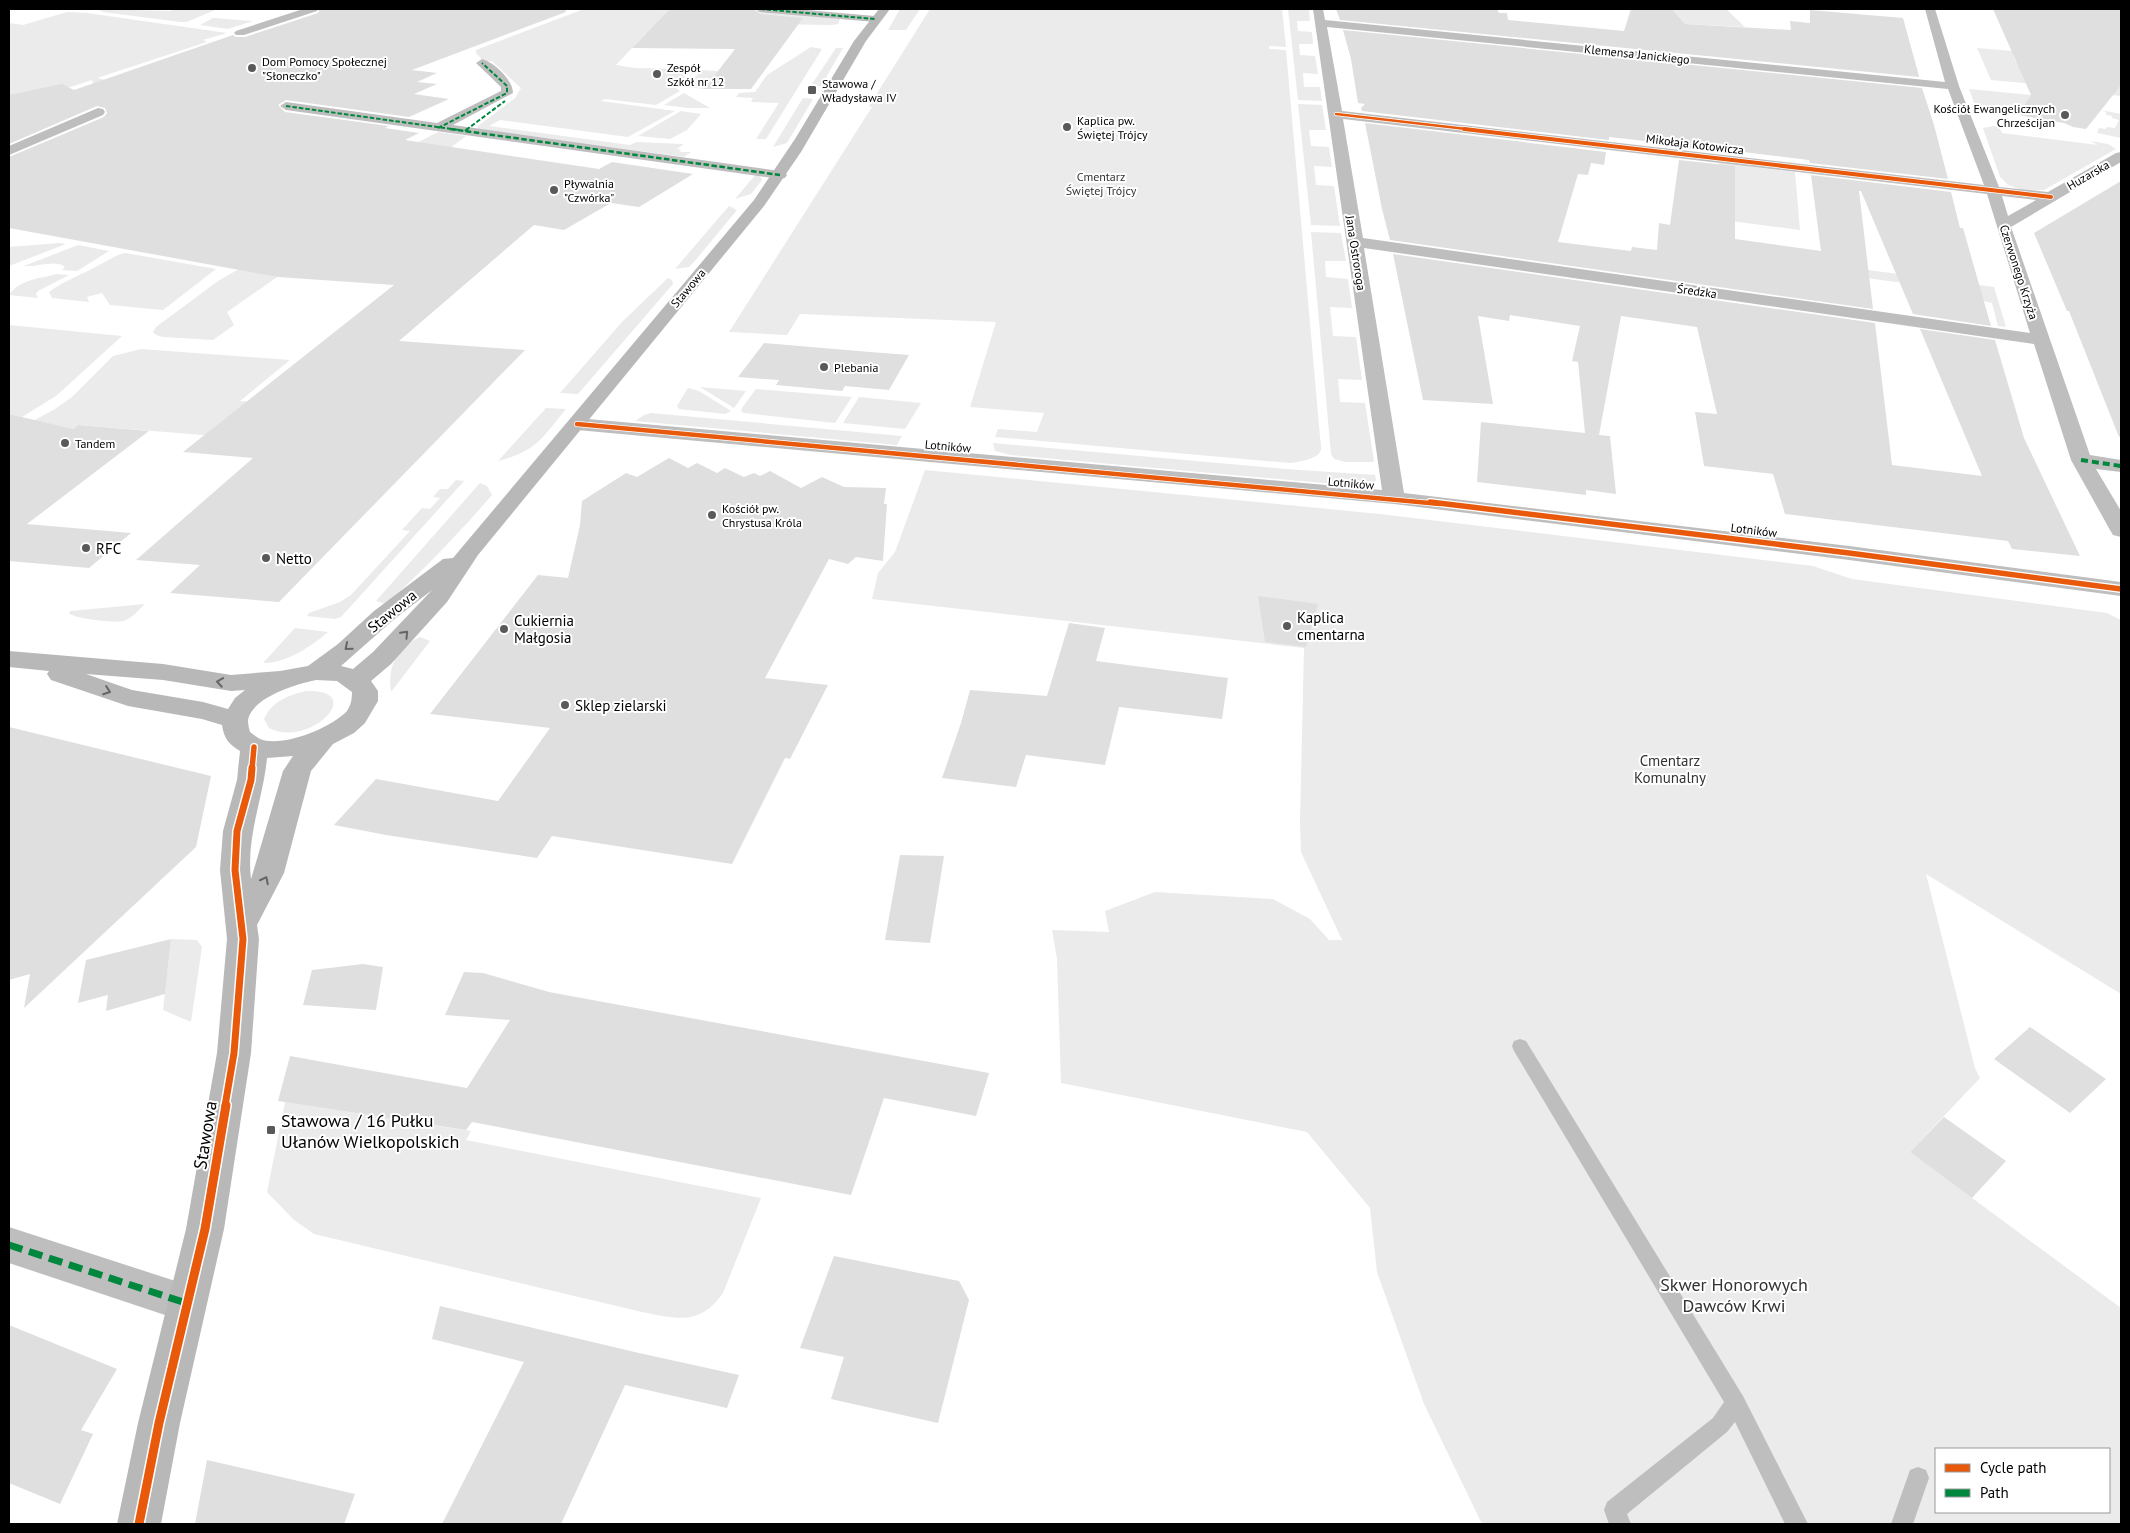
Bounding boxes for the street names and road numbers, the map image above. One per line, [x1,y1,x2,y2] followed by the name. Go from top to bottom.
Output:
[1584,41,1690,67] street label: Klemensa Janickiego
[1645,131,1745,157] street label: Mikołaja Kotowicza
[2064,157,2112,193] street label: Huzarska
[1342,213,1369,292] street label: Jana Ostroroga
[1997,223,2041,321] street label: Czerwonego Krzyża
[667,265,709,310] street label: Stawowa
[1676,281,1718,301] street label: Średzka
[924,437,972,456] street label: Lotników
[1327,474,1375,493] street label: Lotników
[1730,520,1778,540] street label: Lotników
[364,585,420,637] street label: Stawowa
[188,1099,222,1171] street label: Stawowa

